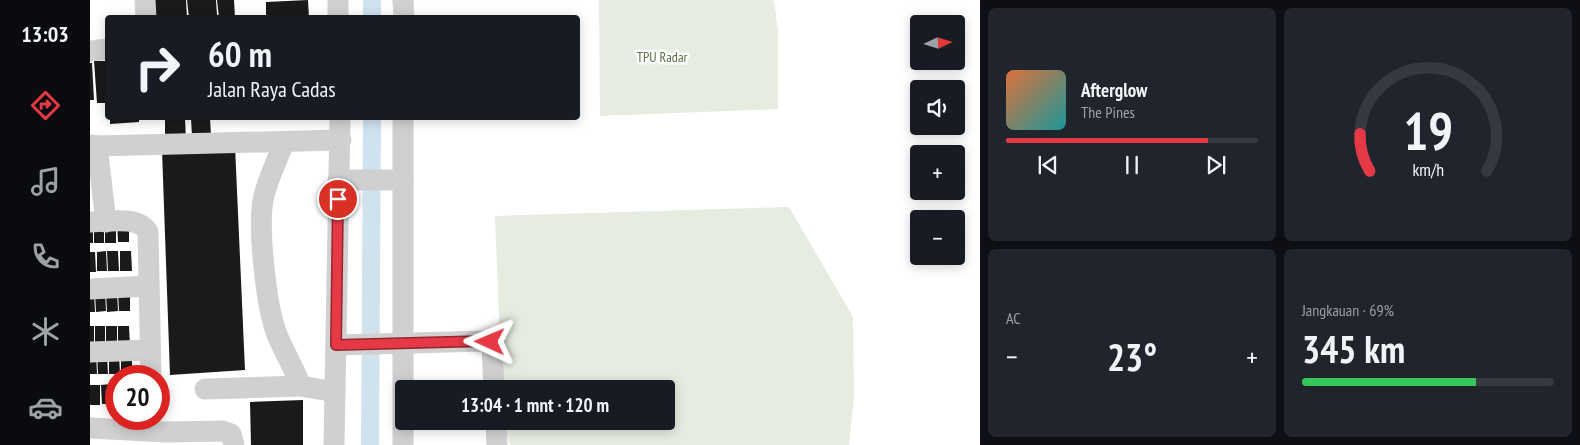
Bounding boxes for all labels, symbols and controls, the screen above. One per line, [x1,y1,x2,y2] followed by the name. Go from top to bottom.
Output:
[910,15,965,70] north arrow
[910,15,965,265] map controls
[21,20,69,48] text: 13:03
[208,31,272,77] text: 60 m
[125,35,190,100] icon: right
[637,48,687,66] park label: TPU Radar
[208,75,336,103] text: Jalan Raya Cadas
[1081,78,1147,102] text: Afterglow
[910,80,965,135] button: sound
[28,88,63,123] icon: directions
[1403,97,1453,164] text: 19
[1081,102,1135,122] text: The Pines
[910,145,965,200] button: +
[1034,151,1062,179] icon: previous
[1118,151,1146,179] icon: pause
[1202,151,1230,179] icon: next
[1412,158,1444,181] text: km/h
[28,164,63,199] icon: music
[317,178,359,220] pin
[324,185,352,213] icon: arrive
[910,210,965,265] button: −
[28,239,63,274] icon: phone
[1302,300,1394,320] text: Jangkauan · 69%
[1006,308,1021,328] text: AC
[28,314,63,349] icon: climate
[463,315,515,367] position arrow
[1302,324,1405,373] text: 345 km
[1107,332,1157,381] text: 23°
[1006,338,1018,375] text: −
[1246,338,1258,375] text: +
[105,365,170,430] speed limit sign: 20
[28,390,63,425] icon: car
[461,393,609,417] text: 13:04 · 1 mnt · 120 m

